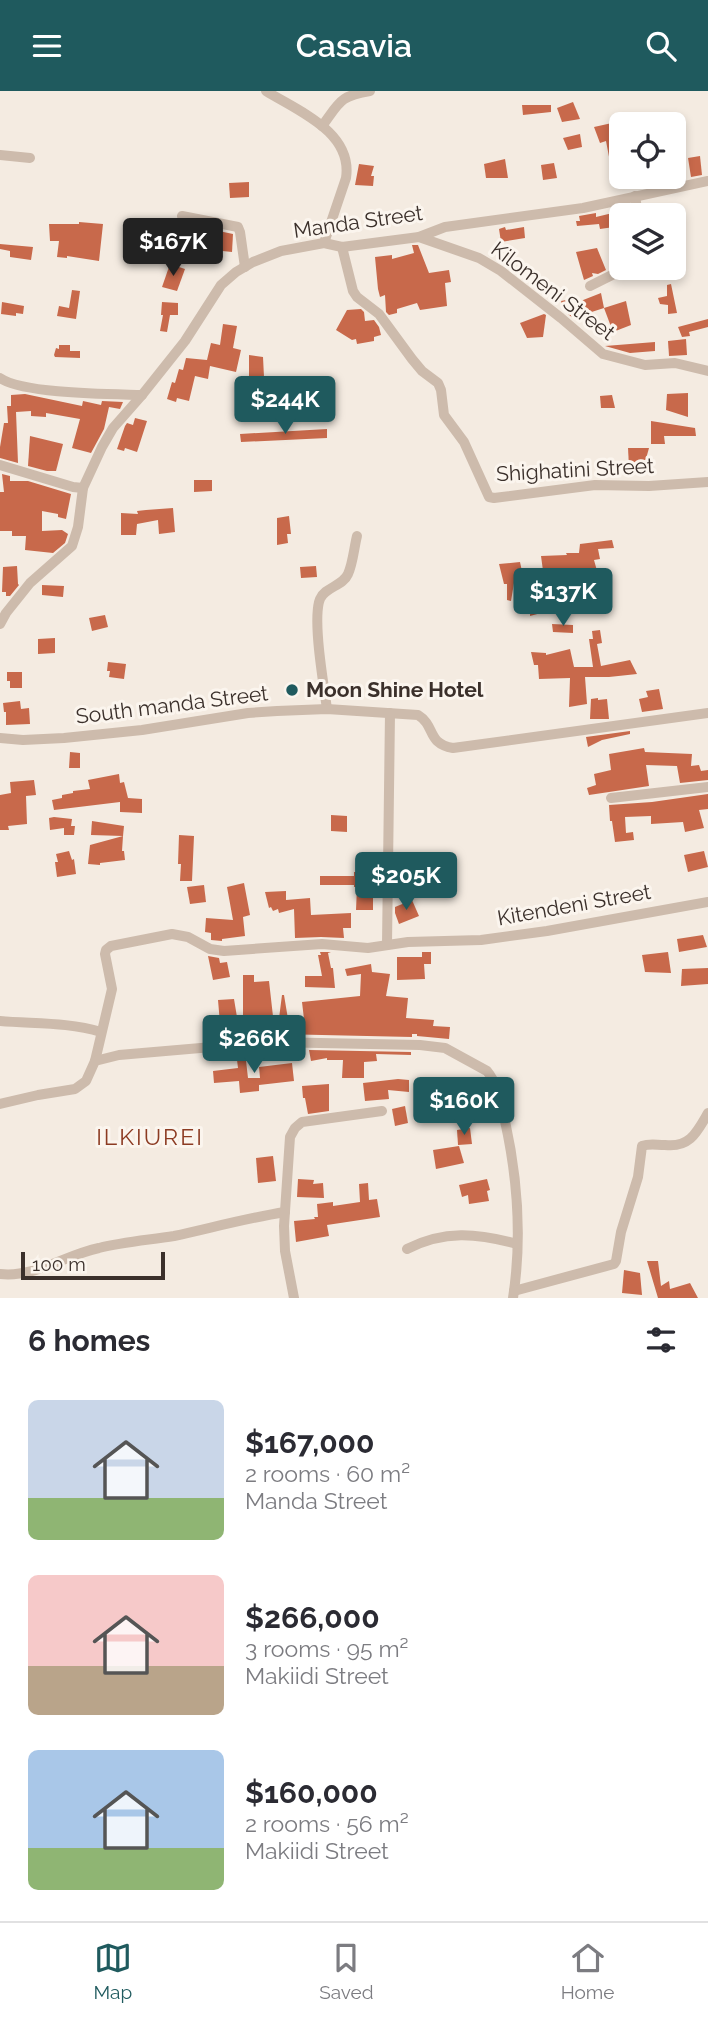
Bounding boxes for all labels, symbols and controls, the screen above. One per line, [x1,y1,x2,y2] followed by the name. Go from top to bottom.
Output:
[28,27,66,65] icon: menu
[296,27,412,64] text: Casavia
[642,27,680,65] icon: search
[609,112,686,280] map controls
[609,112,686,189] button: locate
[292,200,424,243] street label: Manda Street
[609,203,686,280] button: layers
[124,219,222,278] pin: $167K
[139,227,207,254] text: $167K
[487,236,620,345] street label: Kilomeni Street
[236,377,334,436] pin: $244K
[250,385,320,412] text: $244K
[495,453,655,486] street label: Shighatini Street
[514,568,612,628] pin: $137K
[529,577,597,604] text: $137K
[306,677,484,702] place label: Moon Shine Hotel
[74,680,269,729] street label: South manda Street
[284,682,300,698] marker: Moon Shine Hotel
[357,853,455,912] pin: $205K
[371,861,441,888] text: $205K
[495,879,653,930] street label: Kitendeni Street
[205,1016,303,1075] pin: $266K
[219,1024,289,1051] text: $266K
[415,1077,513,1137] pin: $160K
[429,1086,499,1113] text: $160K
[96,1123,204,1150] district label: ILKIUREI
[21,1249,164,1281] scale bar
[32,1253,86,1275] text: 100 m
[642,1321,680,1359] icon: filters
[28,1323,150,1358] text: 6 homes
[245,1425,374,1460] text: $167,000
[84,1428,168,1512] icon: home
[245,1460,410,1487] text: 2 rooms · 60 m²
[245,1487,387,1514] text: Manda Street
[245,1600,380,1635] text: $266,000
[84,1603,168,1687] icon: home
[245,1635,408,1662] text: 3 rooms · 95 m²
[245,1662,389,1689] text: Makiidi Street
[245,1775,378,1810] text: $160,000
[84,1778,168,1862] icon: home
[245,1810,409,1837] text: 2 rooms · 56 m²
[245,1837,389,1864] text: Makiidi Street
[94,1939,132,2003] tab: Map
[319,1939,374,2003] tab: Saved
[561,1939,614,2003] tab: Home

